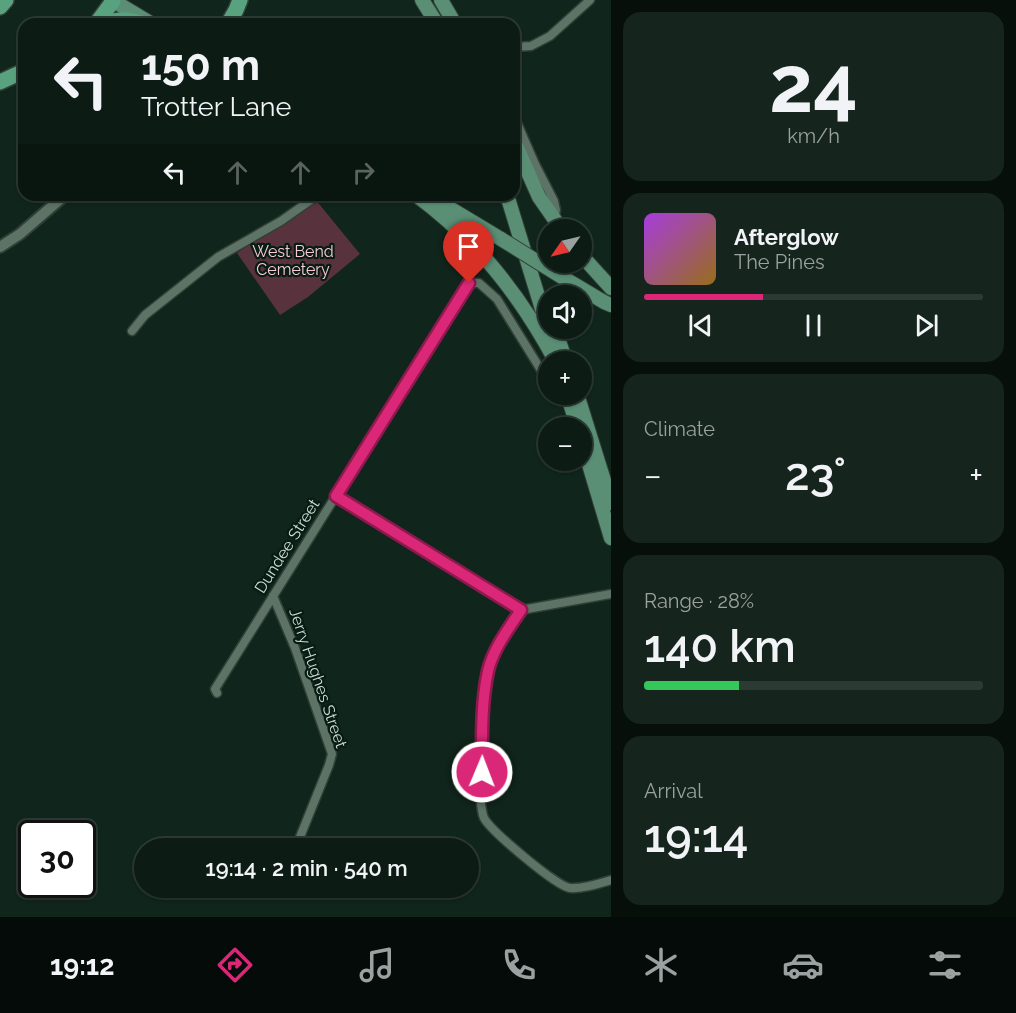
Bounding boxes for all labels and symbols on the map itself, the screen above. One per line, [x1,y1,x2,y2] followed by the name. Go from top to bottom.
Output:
[538,219,592,273] north arrow
[443,221,494,283] pin
[252,242,334,279] park label: West Bend Cemetery
[250,495,324,597] street label: Dundee Street
[285,606,351,751] street label: Jerry Hughes Street
[450,740,514,804] position arrow
[18,820,96,898] speed limit sign: 30

